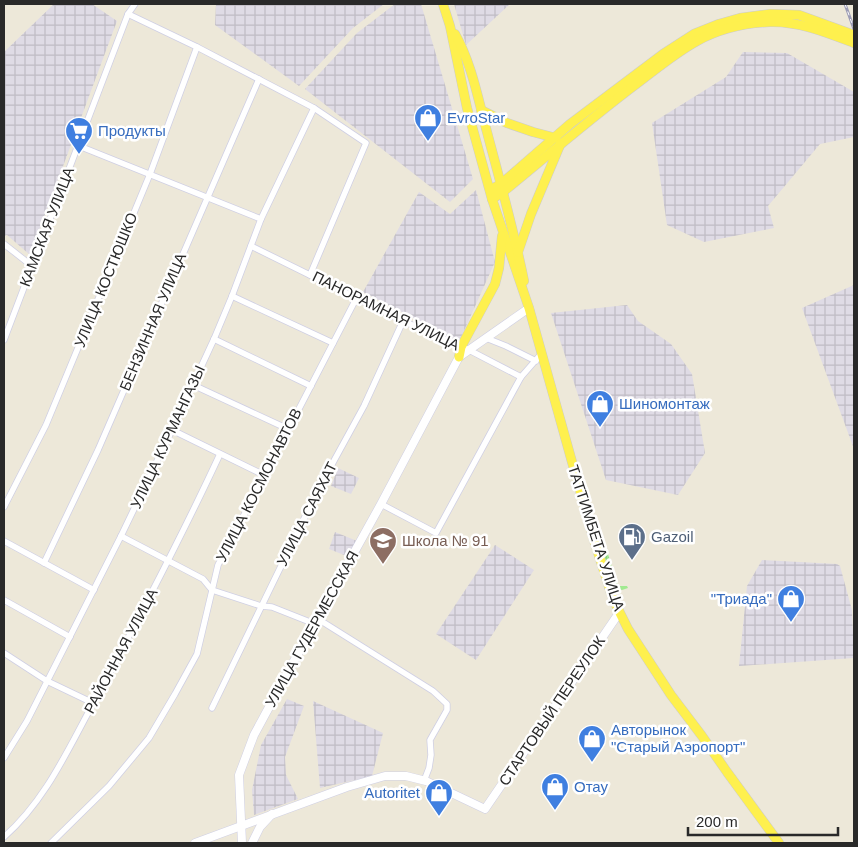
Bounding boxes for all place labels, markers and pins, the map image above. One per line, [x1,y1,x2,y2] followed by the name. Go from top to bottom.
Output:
[413,103,443,142] shop icon: EvroStar
[447,109,505,126] place label: EvroStar
[64,116,94,155] supermarket icon: Продукты
[98,122,166,139] place label: Продукты
[585,389,615,428] shop icon: Шиномонтаж
[619,395,710,412] place label: Шиномонтаж
[617,522,647,561] fuel station icon: Gazoil
[368,526,398,565] school or university icon: Школа № 91
[651,528,694,545] place label: Gazoil
[402,532,489,549] place label: Школа № 91
[776,584,806,623] shop icon: "Триада"
[711,590,772,607] place label: "Триада"
[611,721,745,755] place label: Авторынок "Старый Аэропорт"
[577,724,607,763] shop icon: Авторынок "Старый Аэропорт"
[540,772,570,811] shop icon: Отау
[424,778,454,817] shop icon: Autoritet
[574,778,609,795] place label: Отау
[364,784,421,801] place label: Autoritet

